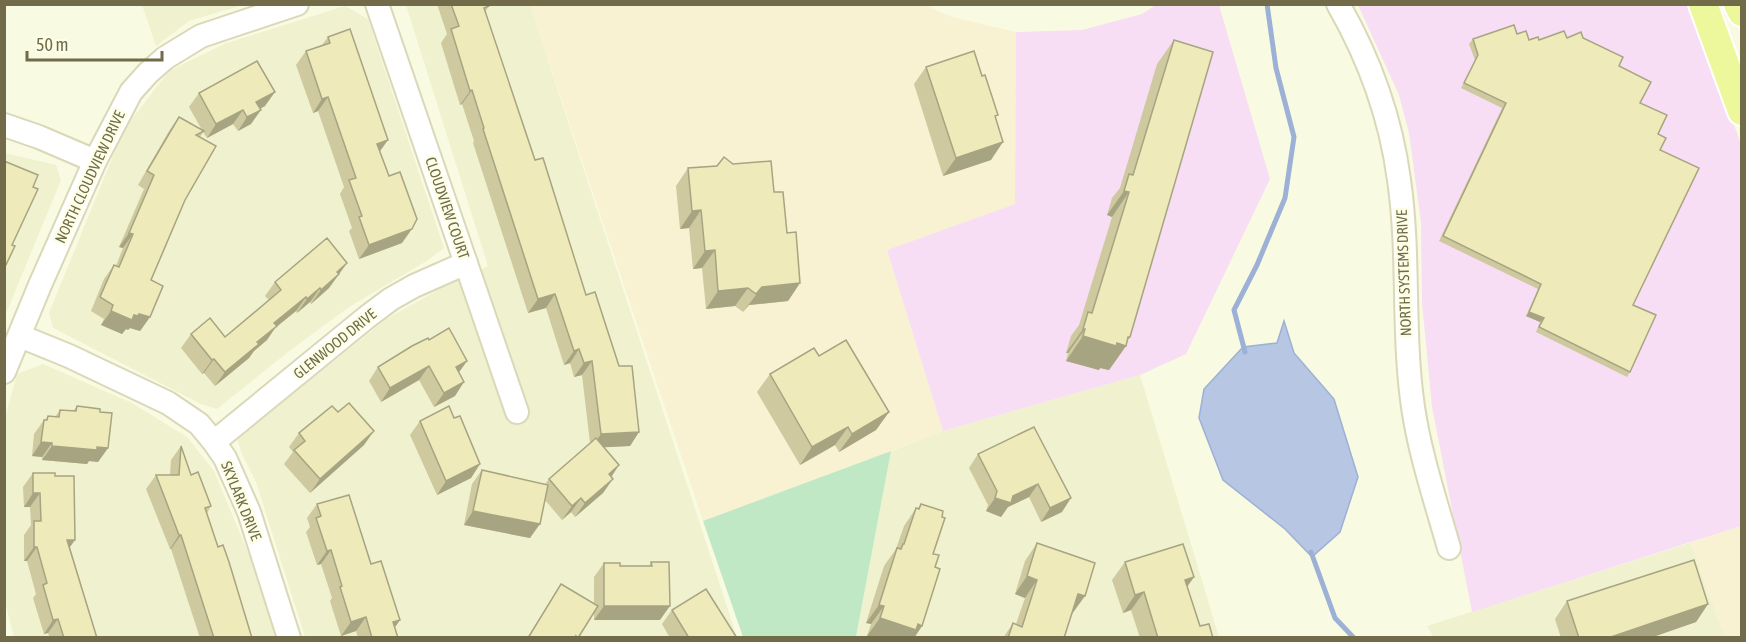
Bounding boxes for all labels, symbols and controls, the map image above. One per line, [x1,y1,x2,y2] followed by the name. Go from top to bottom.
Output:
[27,24,162,62] scale bar
[36,34,68,55] text: 50 m
[51,107,128,246] street label: NORTH CLOUDVIEW DRIVE
[422,155,473,261] street label: CLOUDVIEW COURT
[1393,209,1414,337] street label: NORTH SYSTEMS DRIVE
[290,305,380,382] street label: GLENWOOD DRIVE
[218,459,265,543] street label: SKYLARK DRIVE

